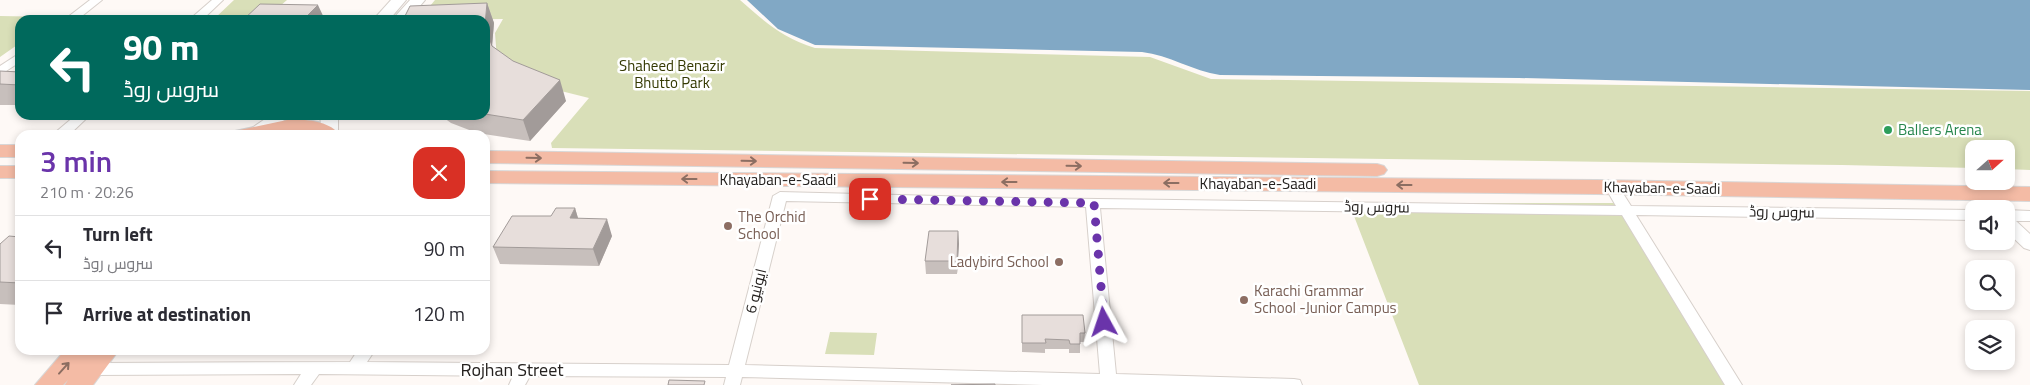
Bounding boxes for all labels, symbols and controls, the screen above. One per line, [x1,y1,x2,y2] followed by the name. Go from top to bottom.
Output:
[123,20,199,74] text: 90 m
[40,35,105,100] icon: left
[619,54,725,94] park label: Shaheed Benazir Bhutto Park
[123,72,219,106] text: سروس روڈ
[1898,118,1982,141] place label: Ballers Arena
[1882,124,1894,136] marker: Ballers Arena
[40,138,112,184] text: 3 min
[1965,140,2015,190] north arrow
[1965,140,2015,370] map controls
[413,147,465,199] button: close
[525,153,541,163] one-way arrow
[740,156,756,165] one-way arrow
[902,158,919,168] one-way arrow
[1065,161,1081,170] one-way arrow
[720,168,836,191] street label: Khayaban-e-Saadi
[1200,172,1316,195] street label: Khayaban-e-Saadi
[681,174,698,184] one-way arrow
[1603,175,1721,200] street label: Khayaban-e-Saadi
[1001,177,1018,187] one-way arrow
[849,178,891,220] pin
[1164,178,1180,188] one-way arrow
[40,180,134,204] text: 210 m · 20:26
[1396,180,1412,190] one-way arrow
[856,185,884,213] icon: arrive
[1344,194,1410,219] street label: سروس روڈ
[1749,199,1815,224] street label: سروس روڈ
[1965,200,2015,250] button: sound
[738,205,806,245] place label: The Orchid School
[83,219,153,248] text: Turn left
[722,220,734,232] marker: The Orchid School
[40,234,68,262] icon: left
[424,234,465,263] text: 90 m
[950,250,1049,273] place label: Ladybird School
[83,251,153,275] text: سروس روڈ
[1053,256,1065,268] marker: Ladybird School
[1965,260,2015,310] button: search
[739,266,772,316] street label: ایونیو 6
[1254,279,1397,319] place label: Karachi Grammar School -Junior Campus
[1238,294,1250,306] marker: Karachi Grammar School -Junior Campus
[1077,295,1129,347] position arrow
[40,299,68,327] icon: arrive
[83,299,251,328] text: Arrive at destination
[413,299,465,328] text: 120 m
[1965,320,2015,370] button: layers
[460,356,564,383] street label: Rojhan Street
[58,361,69,374] one-way arrow

